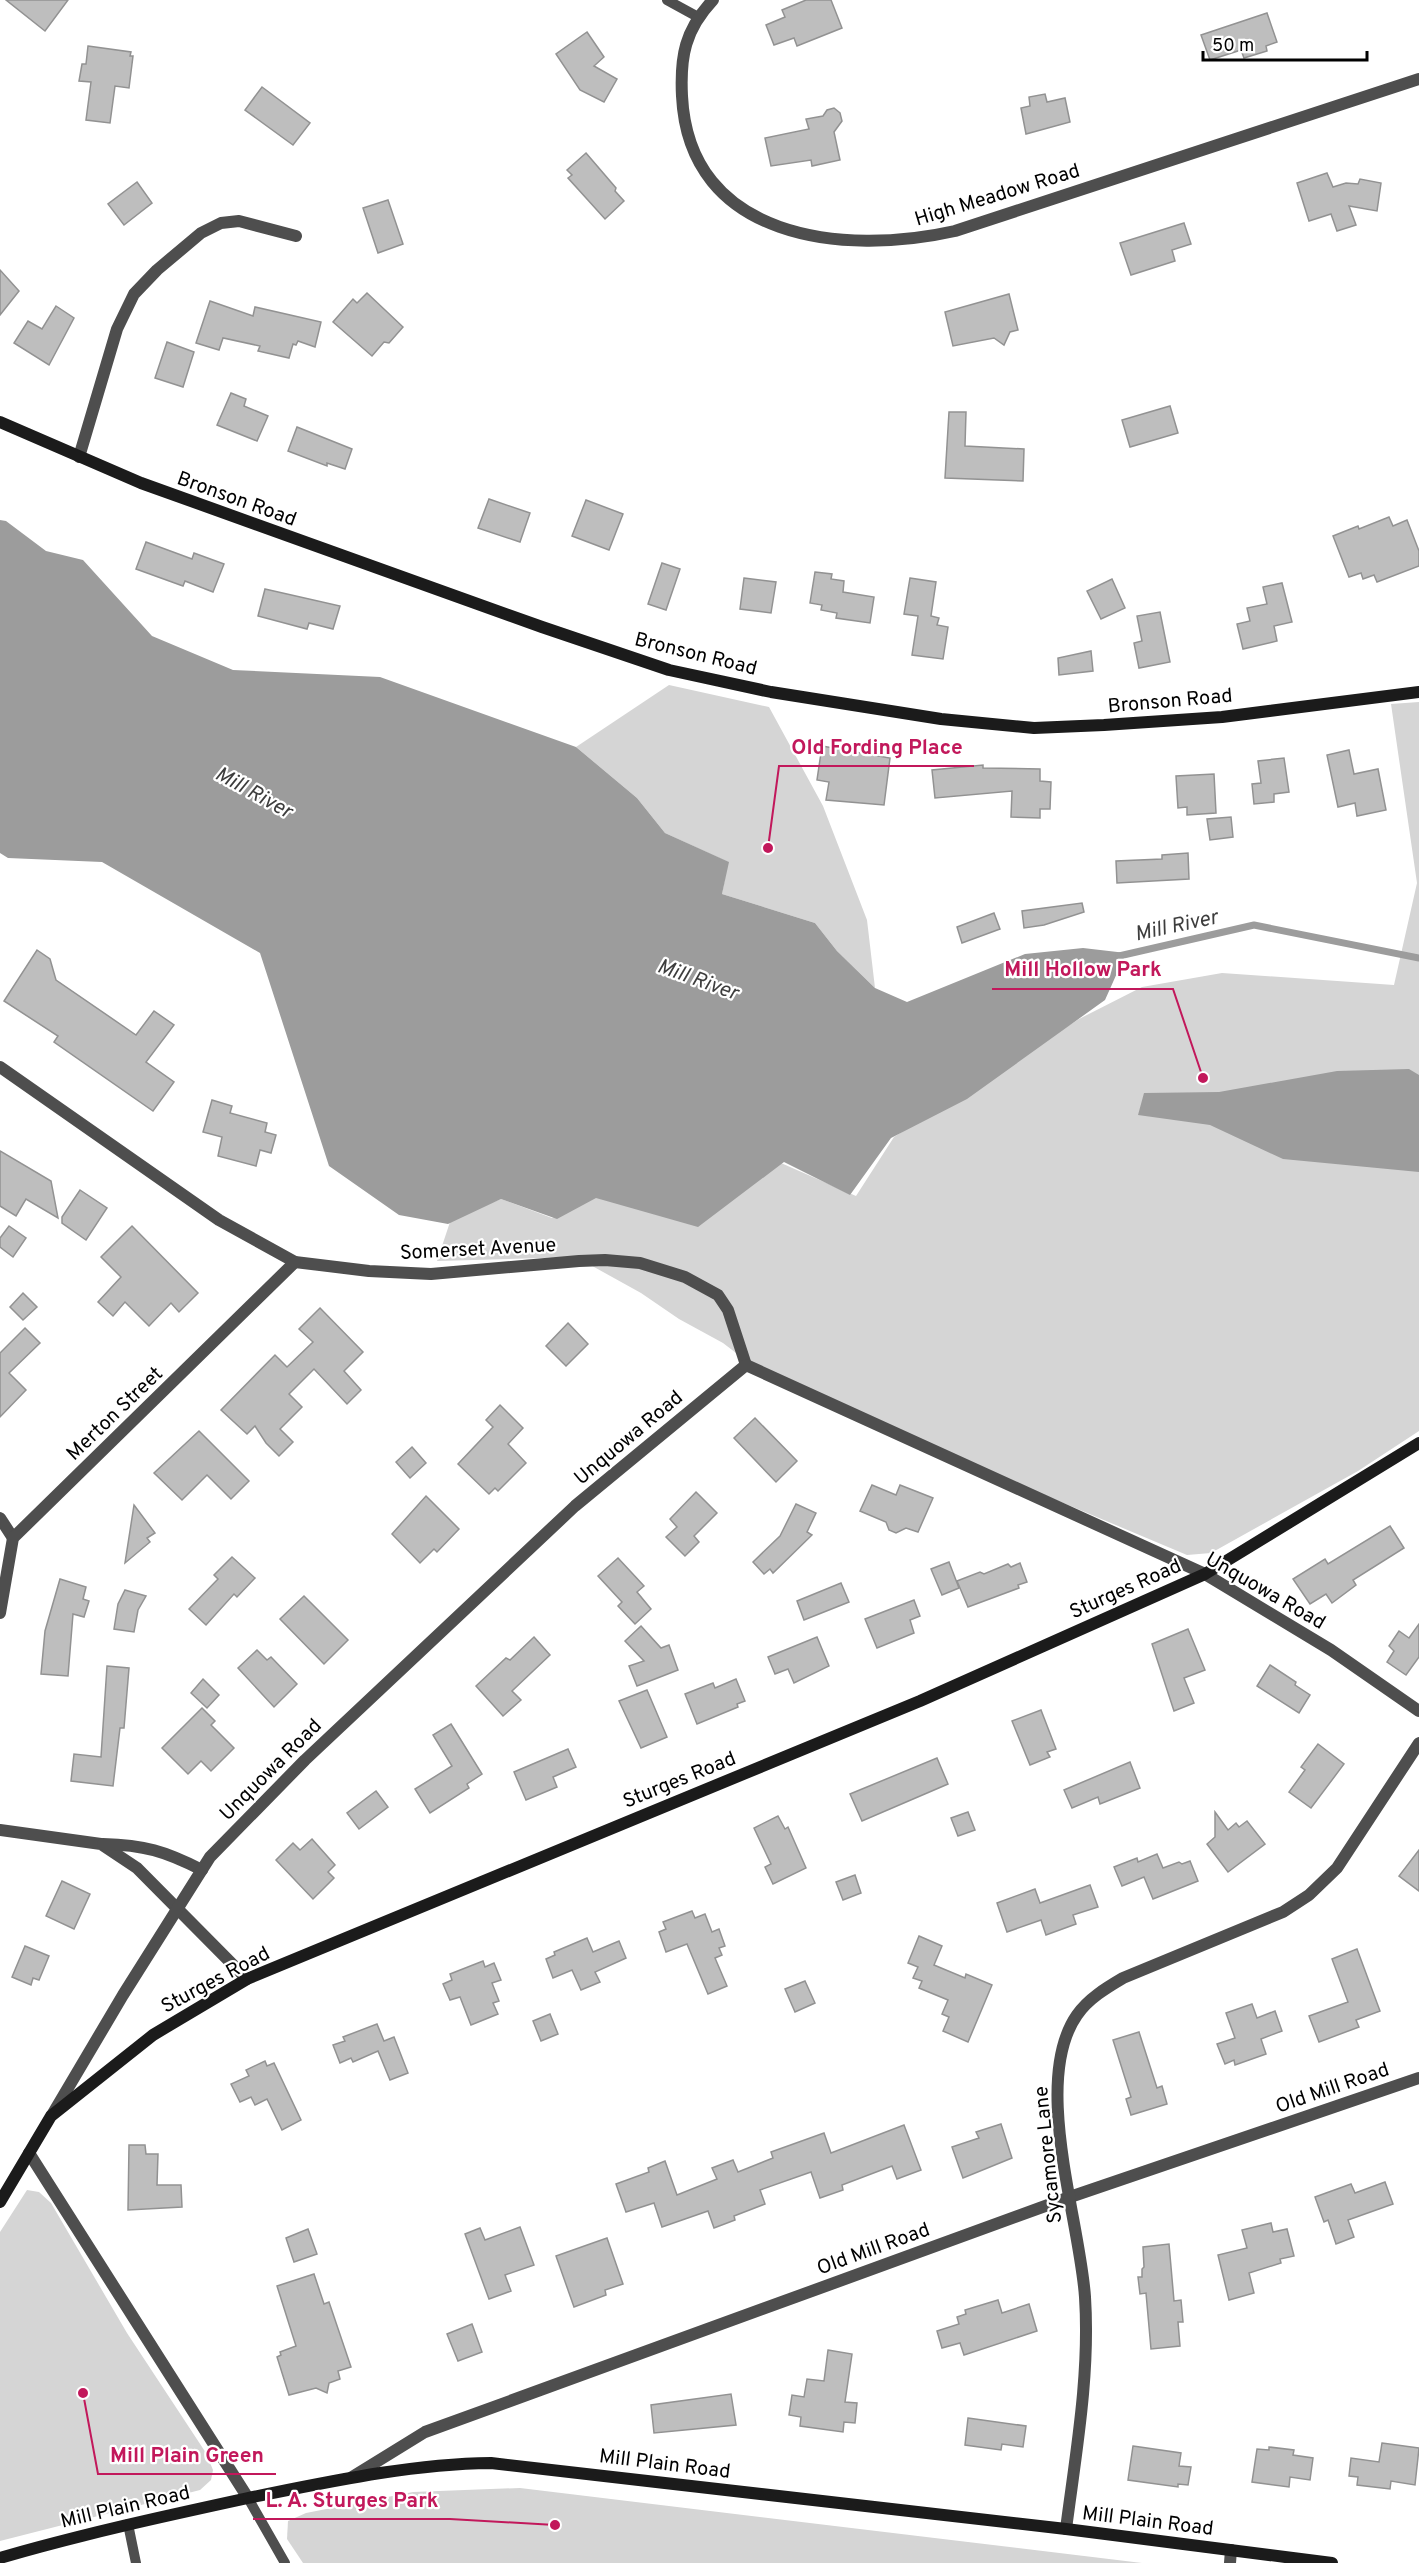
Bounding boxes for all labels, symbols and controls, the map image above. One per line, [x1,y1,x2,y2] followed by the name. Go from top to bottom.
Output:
[1203,24,1366,62] scale bar
[1212,35,1254,58] text: 50 m
[912,158,1083,233] street label: High Meadow Road
[173,466,300,534] street label: Bronson Road
[632,627,759,683] street label: Bronson Road
[1107,684,1234,720] street label: Bronson Road
[779,727,974,766] callout: Old Fording Place
[791,735,963,762] text: Old Fording Place
[210,761,299,827] water label: Mill River
[1132,904,1222,948] water label: Mill River
[992,950,1173,989] callout: Mill Hollow Park
[653,953,744,1008] water label: Mill River
[1004,957,1162,984] text: Mill Hollow Park
[399,1233,557,1267] street label: Somerset Avenue
[62,1362,169,1467] street label: Merton Street
[569,1385,689,1492] street label: Unquowa Road
[1200,1547,1330,1637] street label: Unquowa Road
[1066,1554,1186,1626] street label: Sturges Road
[215,1714,328,1827] street label: Unquowa Road
[619,1746,740,1815] street label: Sturges Road
[157,1941,275,2020] street label: Sturges Road
[1272,2057,1393,2120] street label: Old Mill Road
[1029,2085,1069,2225] street label: Sycamore Lane
[814,2217,934,2282] street label: Old Mill Road
[98,2435,276,2474] callout: Mill Plain Green
[110,2443,264,2470] text: Mill Plain Green
[598,2444,732,2486] street label: Mill Plain Road
[58,2480,193,2535] street label: Mill Plain Road
[253,2480,450,2519] callout: L. A. Sturges Park
[265,2488,439,2515] text: L. A. Sturges Park
[1081,2501,1215,2543] street label: Mill Plain Road

